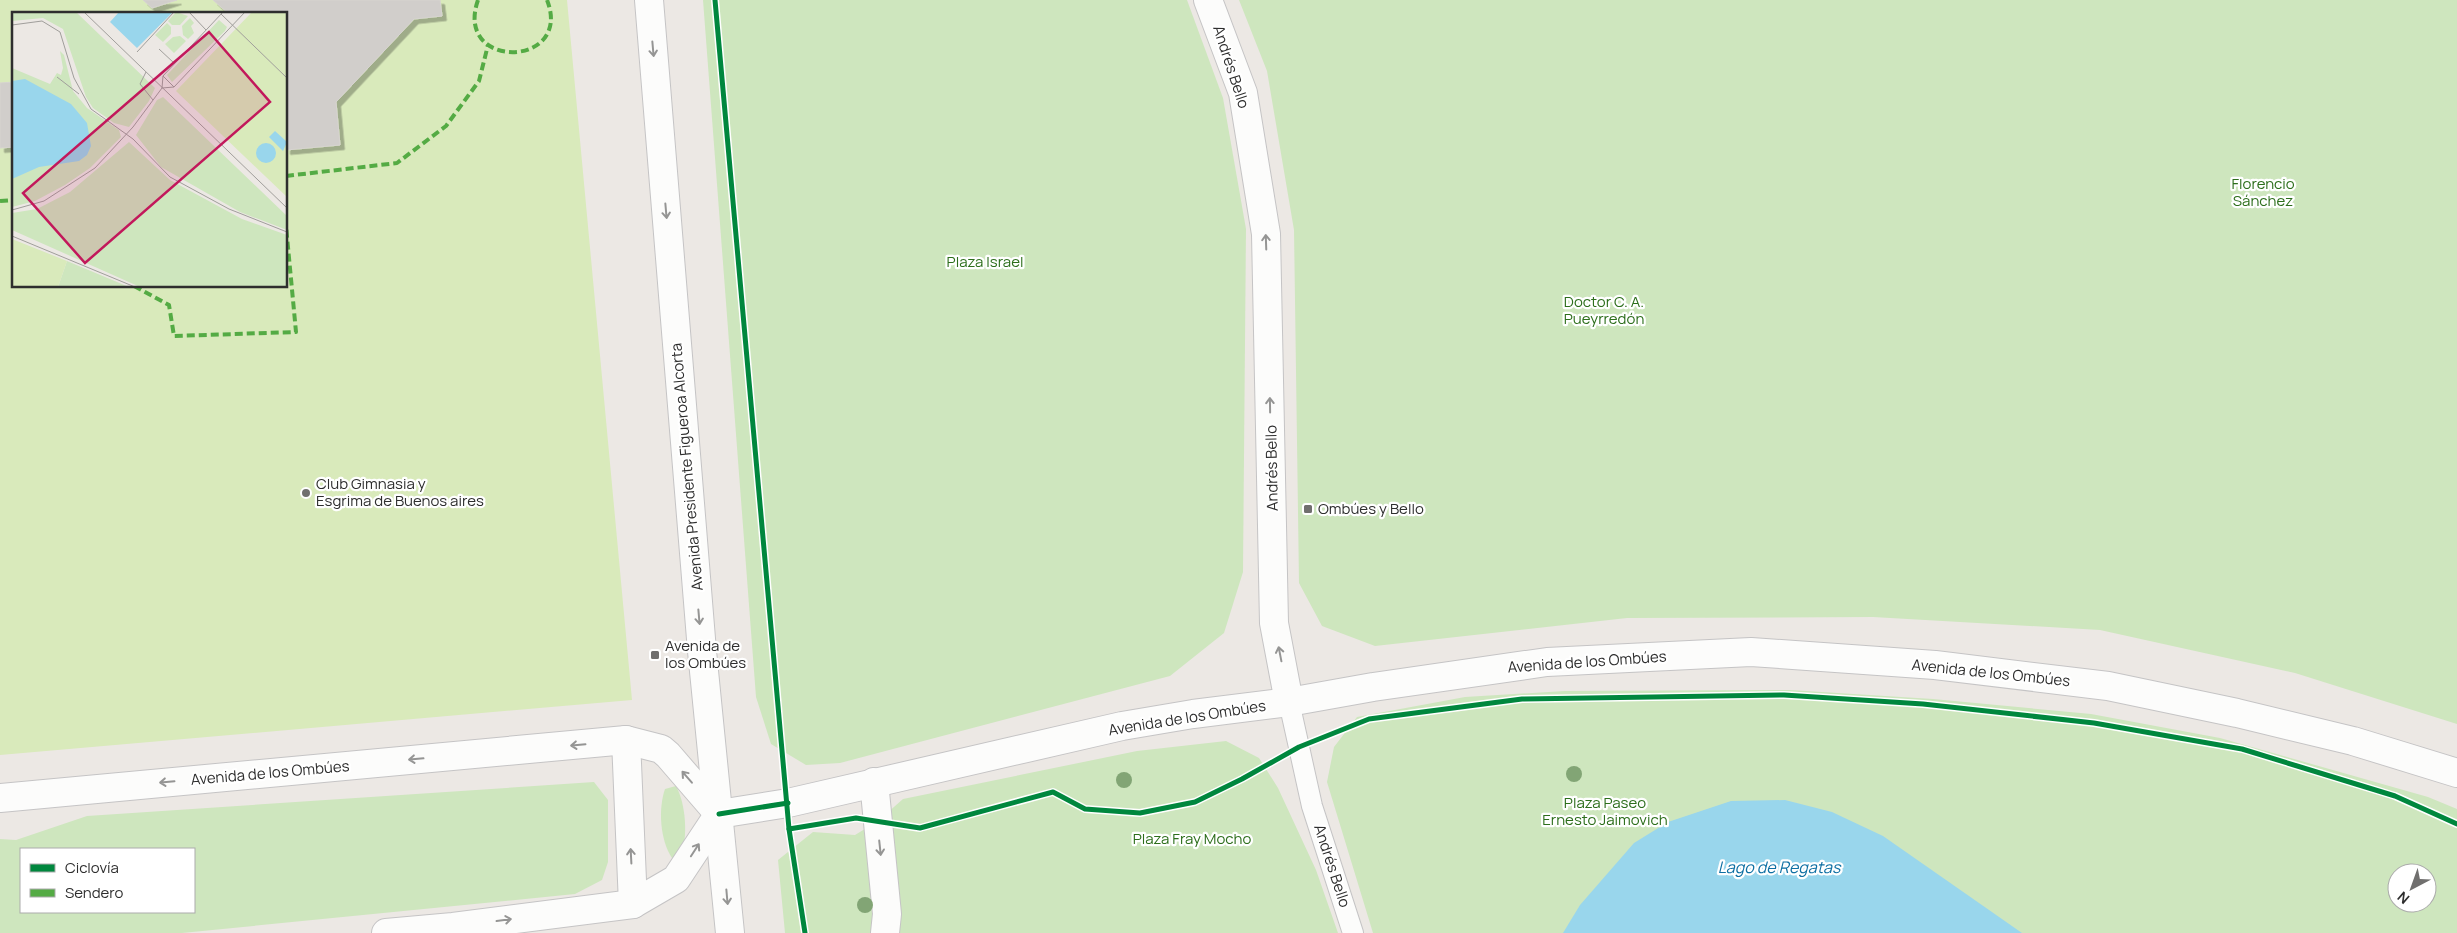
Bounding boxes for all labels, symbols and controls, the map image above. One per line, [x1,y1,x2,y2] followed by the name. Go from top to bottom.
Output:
[12,12,288,288] inset map
[1208,23,1255,111] street label: Andrés Bello
[648,40,658,56] one-way arrow
[2231,173,2295,211] park label: Florencio Sánchez
[661,202,671,218] one-way arrow
[1261,234,1271,250] one-way arrow
[947,251,1023,272] park label: Plaza Israel
[1564,291,1644,329] park label: Doctor C. A. Pueyrredón
[665,342,708,592] street label: Avenida Presidente Figueroa Alcorta
[1265,397,1275,413] one-way arrow
[1260,425,1283,511] street label: Andrés Bello
[316,473,484,511] place label: Club Gimnasia y Esgrima de Buenos aires
[300,487,312,499] marker: Club Gimnasia y Esgrima de Buenos aires
[1318,498,1424,519] place label: Ombúes y Bello
[1302,503,1314,515] marker: Ombúes y Bello
[695,608,704,624] one-way arrow
[665,635,746,673] place label: Avenida de los Ombúes
[1507,645,1667,678] street label: Avenida de los Ombúes
[1275,646,1284,662] one-way arrow
[649,649,661,661] marker: Avenida de los Ombúes
[1911,654,2071,691] street label: Avenida de los Ombúes
[1107,695,1267,740] street label: Avenida de los Ombúes
[570,740,586,749] one-way arrow
[190,755,350,790] street label: Avenida de los Ombúes
[408,755,424,764] one-way arrow
[681,770,693,783] one-way arrow
[159,777,175,787] one-way arrow
[1542,792,1668,830] park label: Plaza Paseo Ernesto Jaimovich
[1309,822,1356,910] street label: Andrés Bello
[1133,828,1251,849] park label: Plaza Fray Mocho
[875,840,885,856] one-way arrow
[690,844,700,858] one-way arrow
[20,848,195,913] legend
[627,848,636,864] one-way arrow
[1718,856,1842,878] water label: Lago de Regatas
[65,857,119,878] text: Ciclovía
[2387,863,2437,913] north arrow
[65,882,124,903] text: Sendero
[2393,888,2413,909] text: N
[722,889,731,905] one-way arrow
[495,915,511,925] one-way arrow

